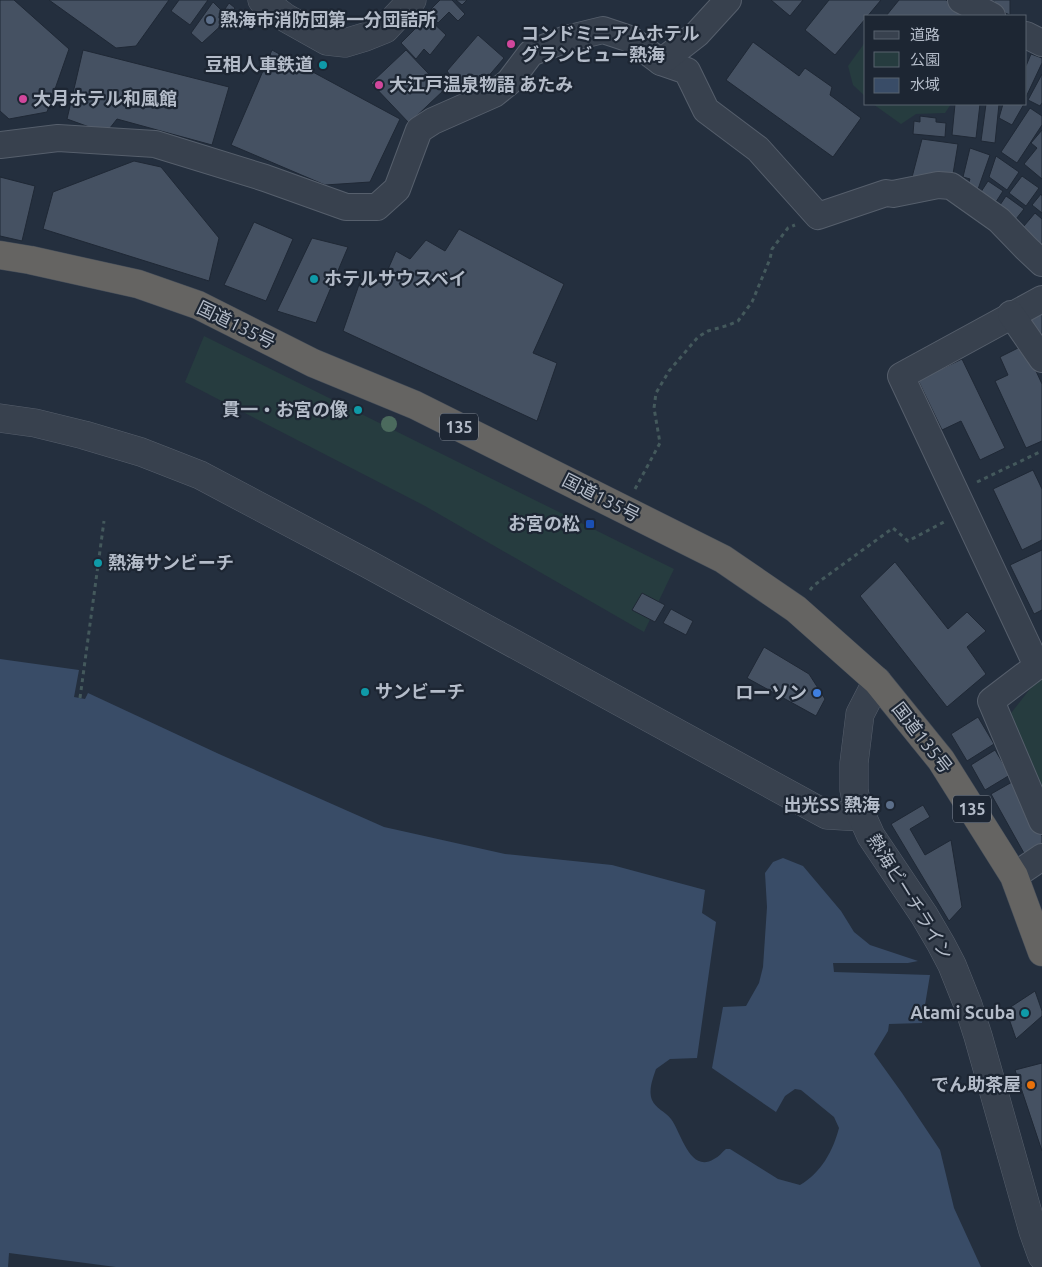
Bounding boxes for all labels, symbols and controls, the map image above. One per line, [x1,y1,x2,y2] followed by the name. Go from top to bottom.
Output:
[220,9,436,29] place label: 熱海市消防団第一分団詰所
[204,14,216,26] marker: 熱海市消防団第一分団詰所
[864,15,1027,105] legend
[521,23,700,64] place label: コンドミニアムホテル グランビュー熱海
[910,26,940,43] text: 道路
[505,38,517,50] marker: コンドミニアムホテル グランビュー熱海
[910,51,940,68] text: 公園
[205,54,313,74] place label: 豆相人車鉄道
[317,59,329,71] marker: 豆相人車鉄道
[389,74,573,94] place label: 大江戸温泉物語 あたみ
[910,76,940,93] text: 水域
[373,79,385,91] marker: 大江戸温泉物語 あたみ
[33,88,177,108] place label: 大月ホテル和風館
[17,93,29,105] marker: 大月ホテル和風館
[324,268,467,288] place label: ホテルサウスベイ
[308,273,320,285] marker: ホテルサウスベイ
[194,297,279,352] street label: 国道135号
[222,399,348,419] place label: 貫一・お宮の像
[352,404,364,416] marker: 貫一・お宮の像
[440,414,478,441] road number: 135
[559,469,644,525] street label: 国道135号
[508,513,580,533] place label: お宮の松
[584,518,596,530] marker: お宮の松
[108,552,234,572] place label: 熱海サンビーチ
[92,557,104,569] marker: 熱海サンビーチ
[375,681,465,701] place label: サンビーチ
[735,682,807,702] place label: ローソン
[359,686,371,698] marker: サンビーチ
[811,687,823,699] marker: ローソン
[889,698,957,777] street label: 国道135号
[783,794,880,814] place label: 出光SS 熱海
[953,796,991,822] road number: 135
[884,799,896,811] marker: 出光SS 熱海
[864,830,957,963] street label: 熱海ビーチライン
[910,1002,1015,1022] place label: Atami Scuba
[1019,1007,1031,1019] marker: Atami Scuba
[931,1074,1021,1094] place label: でん助茶屋
[1025,1079,1037,1091] marker: でん助茶屋

